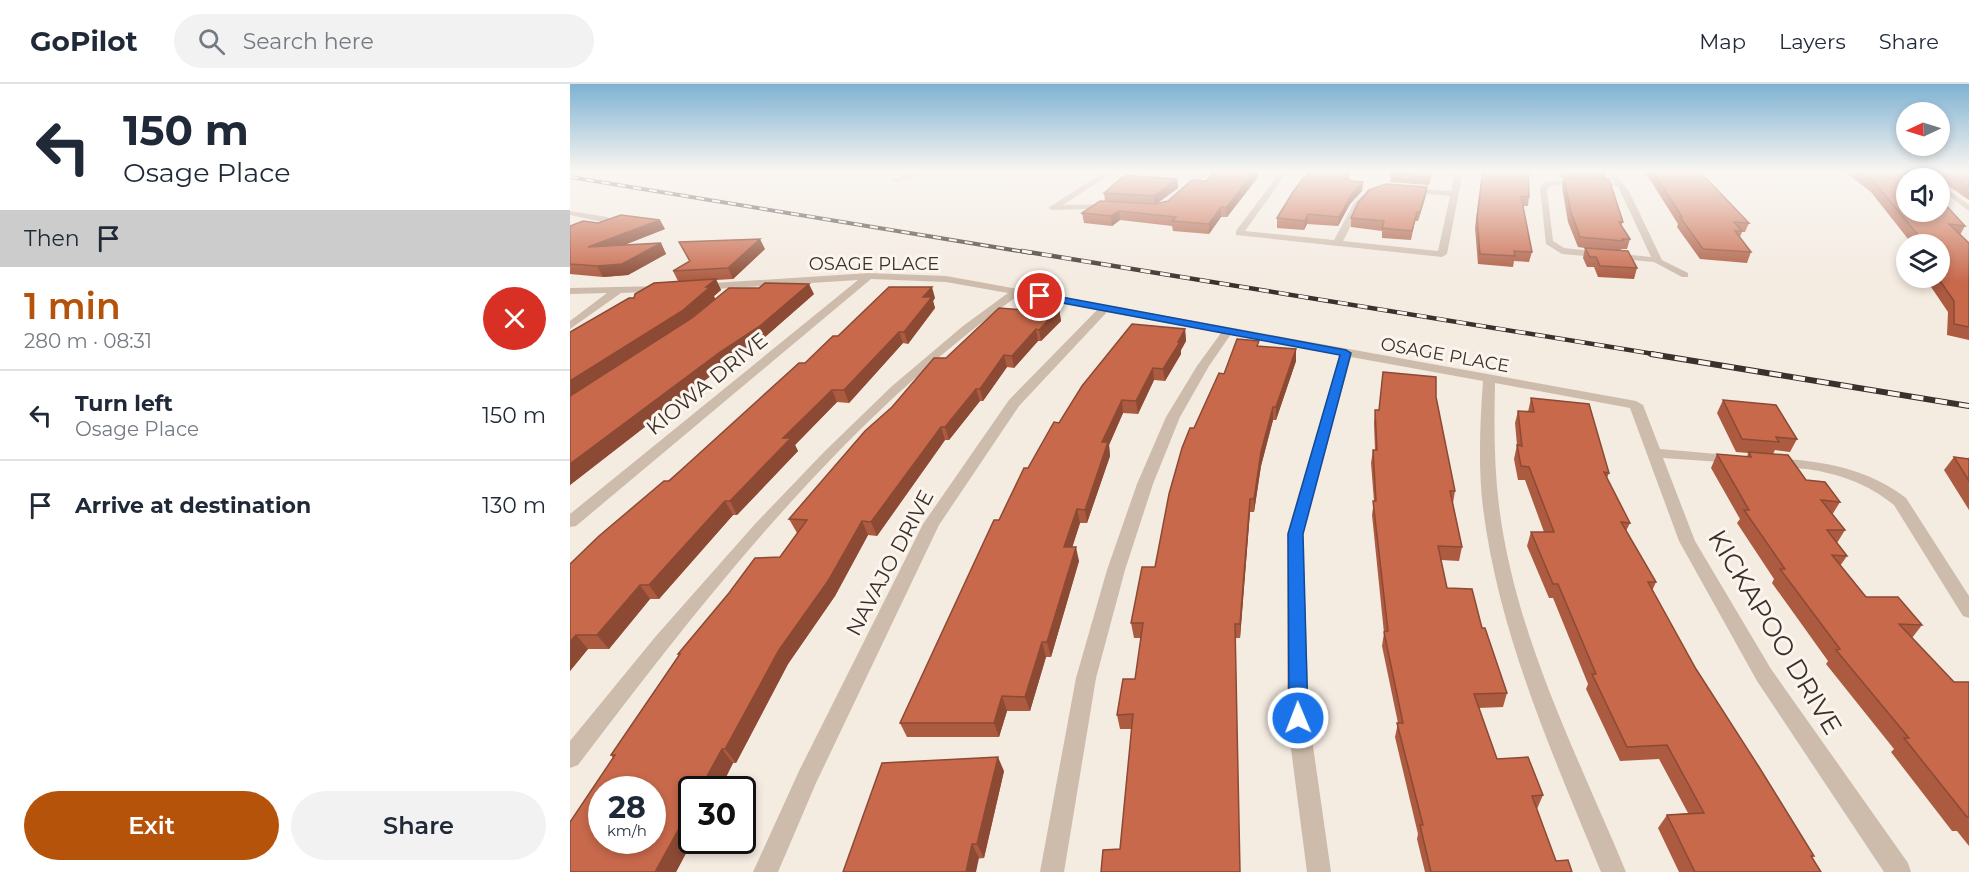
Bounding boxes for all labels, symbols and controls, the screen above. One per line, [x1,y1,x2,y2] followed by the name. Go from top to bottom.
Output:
[174,14,594,68] search box
[30,24,138,58] text: GoPilot
[195,25,228,58] icon: search
[243,28,374,55] text: Search here
[1699,29,1746,54] text: Map
[1779,29,1846,54] text: Layers
[1879,29,1939,54] text: Share
[1896,102,1950,156] north arrow
[1896,102,1950,288] map controls
[123,104,249,156] text: 150 m
[24,108,102,186] icon: left
[123,156,290,189] text: Osage Place
[1896,168,1950,222] button: sound
[92,222,125,255] icon: arrive
[24,225,80,252] text: Then
[1896,234,1950,288] button: layers
[809,253,939,275] street label: OSAGE PLACE
[1014,270,1065,321] pin
[1023,279,1056,312] icon: arrive
[24,284,121,328] text: 1 min
[483,287,546,350] button: close
[641,327,772,440] street label: KIOWA DRIVE
[24,329,152,353] text: 280 m · 08:31
[1379,333,1511,377] street label: OSAGE PLACE
[75,390,173,417] text: Turn left
[24,399,57,432] icon: left
[482,402,546,429] text: 150 m
[75,417,199,441] text: Osage Place
[841,486,938,640] street label: NAVAJO DRIVE
[24,489,57,522] icon: arrive
[75,492,311,519] text: Arrive at destination
[482,492,546,519] text: 130 m
[1701,524,1849,740] street label: KICKAPOO DRIVE
[1266,686,1330,750] position arrow
[678,776,756,854] speed limit sign: 30
[608,789,646,826] text: 28
[24,791,279,860] button: Exit
[291,791,546,860] button: Share
[607,821,647,840] text: km/h

